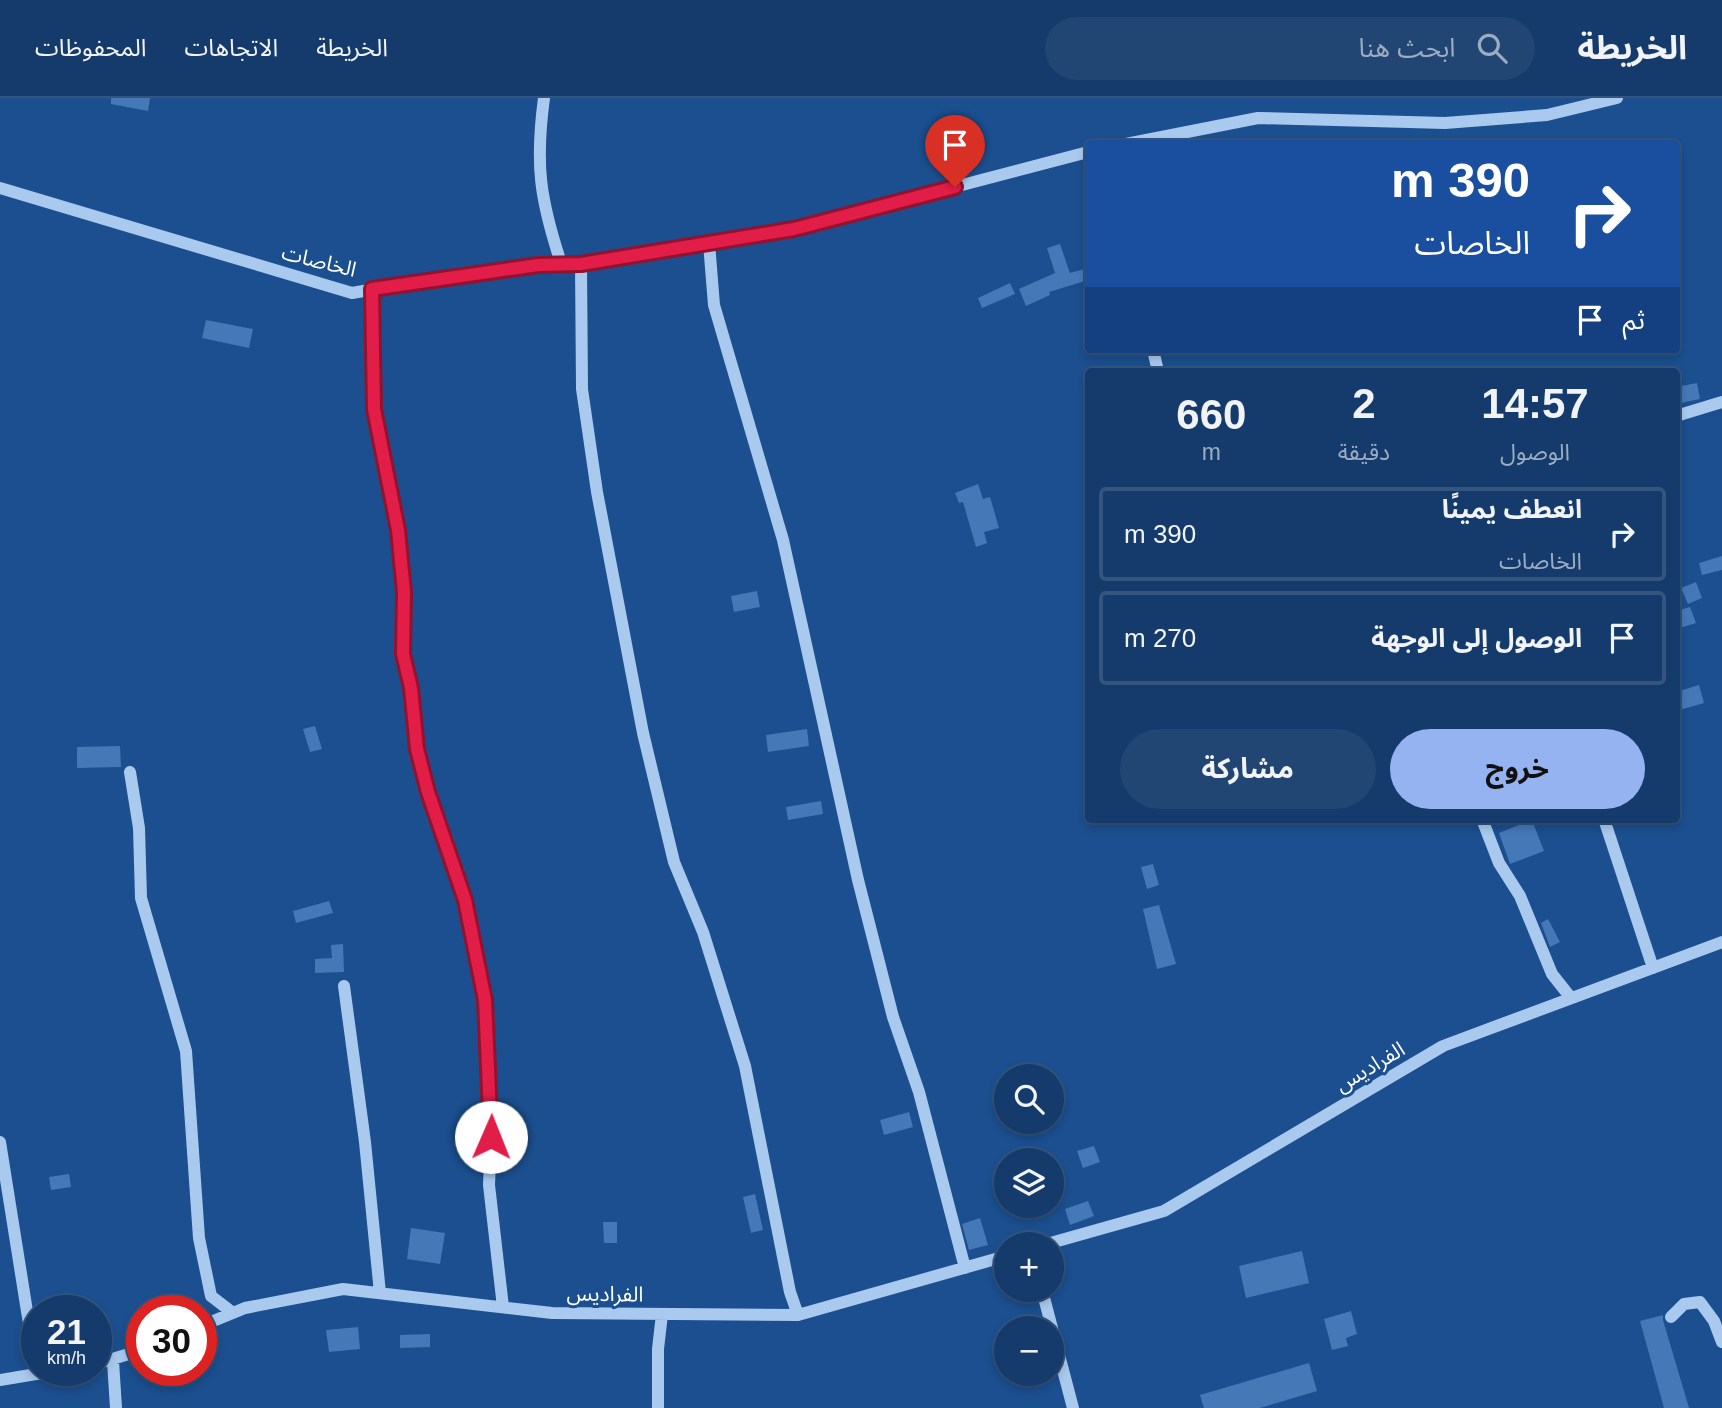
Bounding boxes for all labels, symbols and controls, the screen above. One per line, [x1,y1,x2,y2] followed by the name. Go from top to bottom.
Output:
[1045,17,1535,80] search box
[1473,29,1511,67] icon: search
[1577,29,1687,66] text: الخريطة
[1359,33,1455,63] text: ابحث هنا
[35,34,146,61] text: المحفوظات
[184,34,278,61] text: الاتجاهات
[316,34,388,61] text: الخريطة
[925,115,985,187] pin
[936,126,974,164] icon: arrive
[1391,153,1530,207] text: 390 m
[1554,168,1645,259] icon: right
[1414,225,1530,261] text: الخاصات
[280,240,359,281] street label: الخاصات
[1571,301,1609,339] icon: arrive
[1623,305,1645,335] text: ثم
[1352,380,1376,427] text: 2
[1481,380,1589,427] text: 14:57
[1176,391,1246,438] text: 660
[1202,439,1221,465] text: m
[1338,439,1390,465] text: دقيقة
[1500,439,1570,465] text: الوصول
[1442,494,1582,524] text: انعطف يمينًا
[1603,515,1641,553] icon: right
[1124,519,1196,549] text: 390 m
[1499,548,1582,574] text: الخاصات
[1603,619,1641,657] icon: arrive
[1124,623,1196,653] text: 270 m
[1371,623,1582,653] text: الوصول إلى الوجهة
[1120,729,1376,809] button: مشاركة
[1390,729,1645,809] button: خروج
[1331,1037,1409,1097] street label: الفراديس
[994,1064,1064,1386] map controls
[994,1064,1064,1134] button: search
[454,1100,528,1174] position arrow
[994,1148,1064,1218] button: layers
[994,1232,1064,1302] button: +
[566,1281,644,1307] street label: الفراديس
[126,1295,217,1386] speed limit sign: 30
[47,1312,86,1351] text: 21
[994,1316,1064,1386] button: −
[47,1348,86,1368] text: km/h

